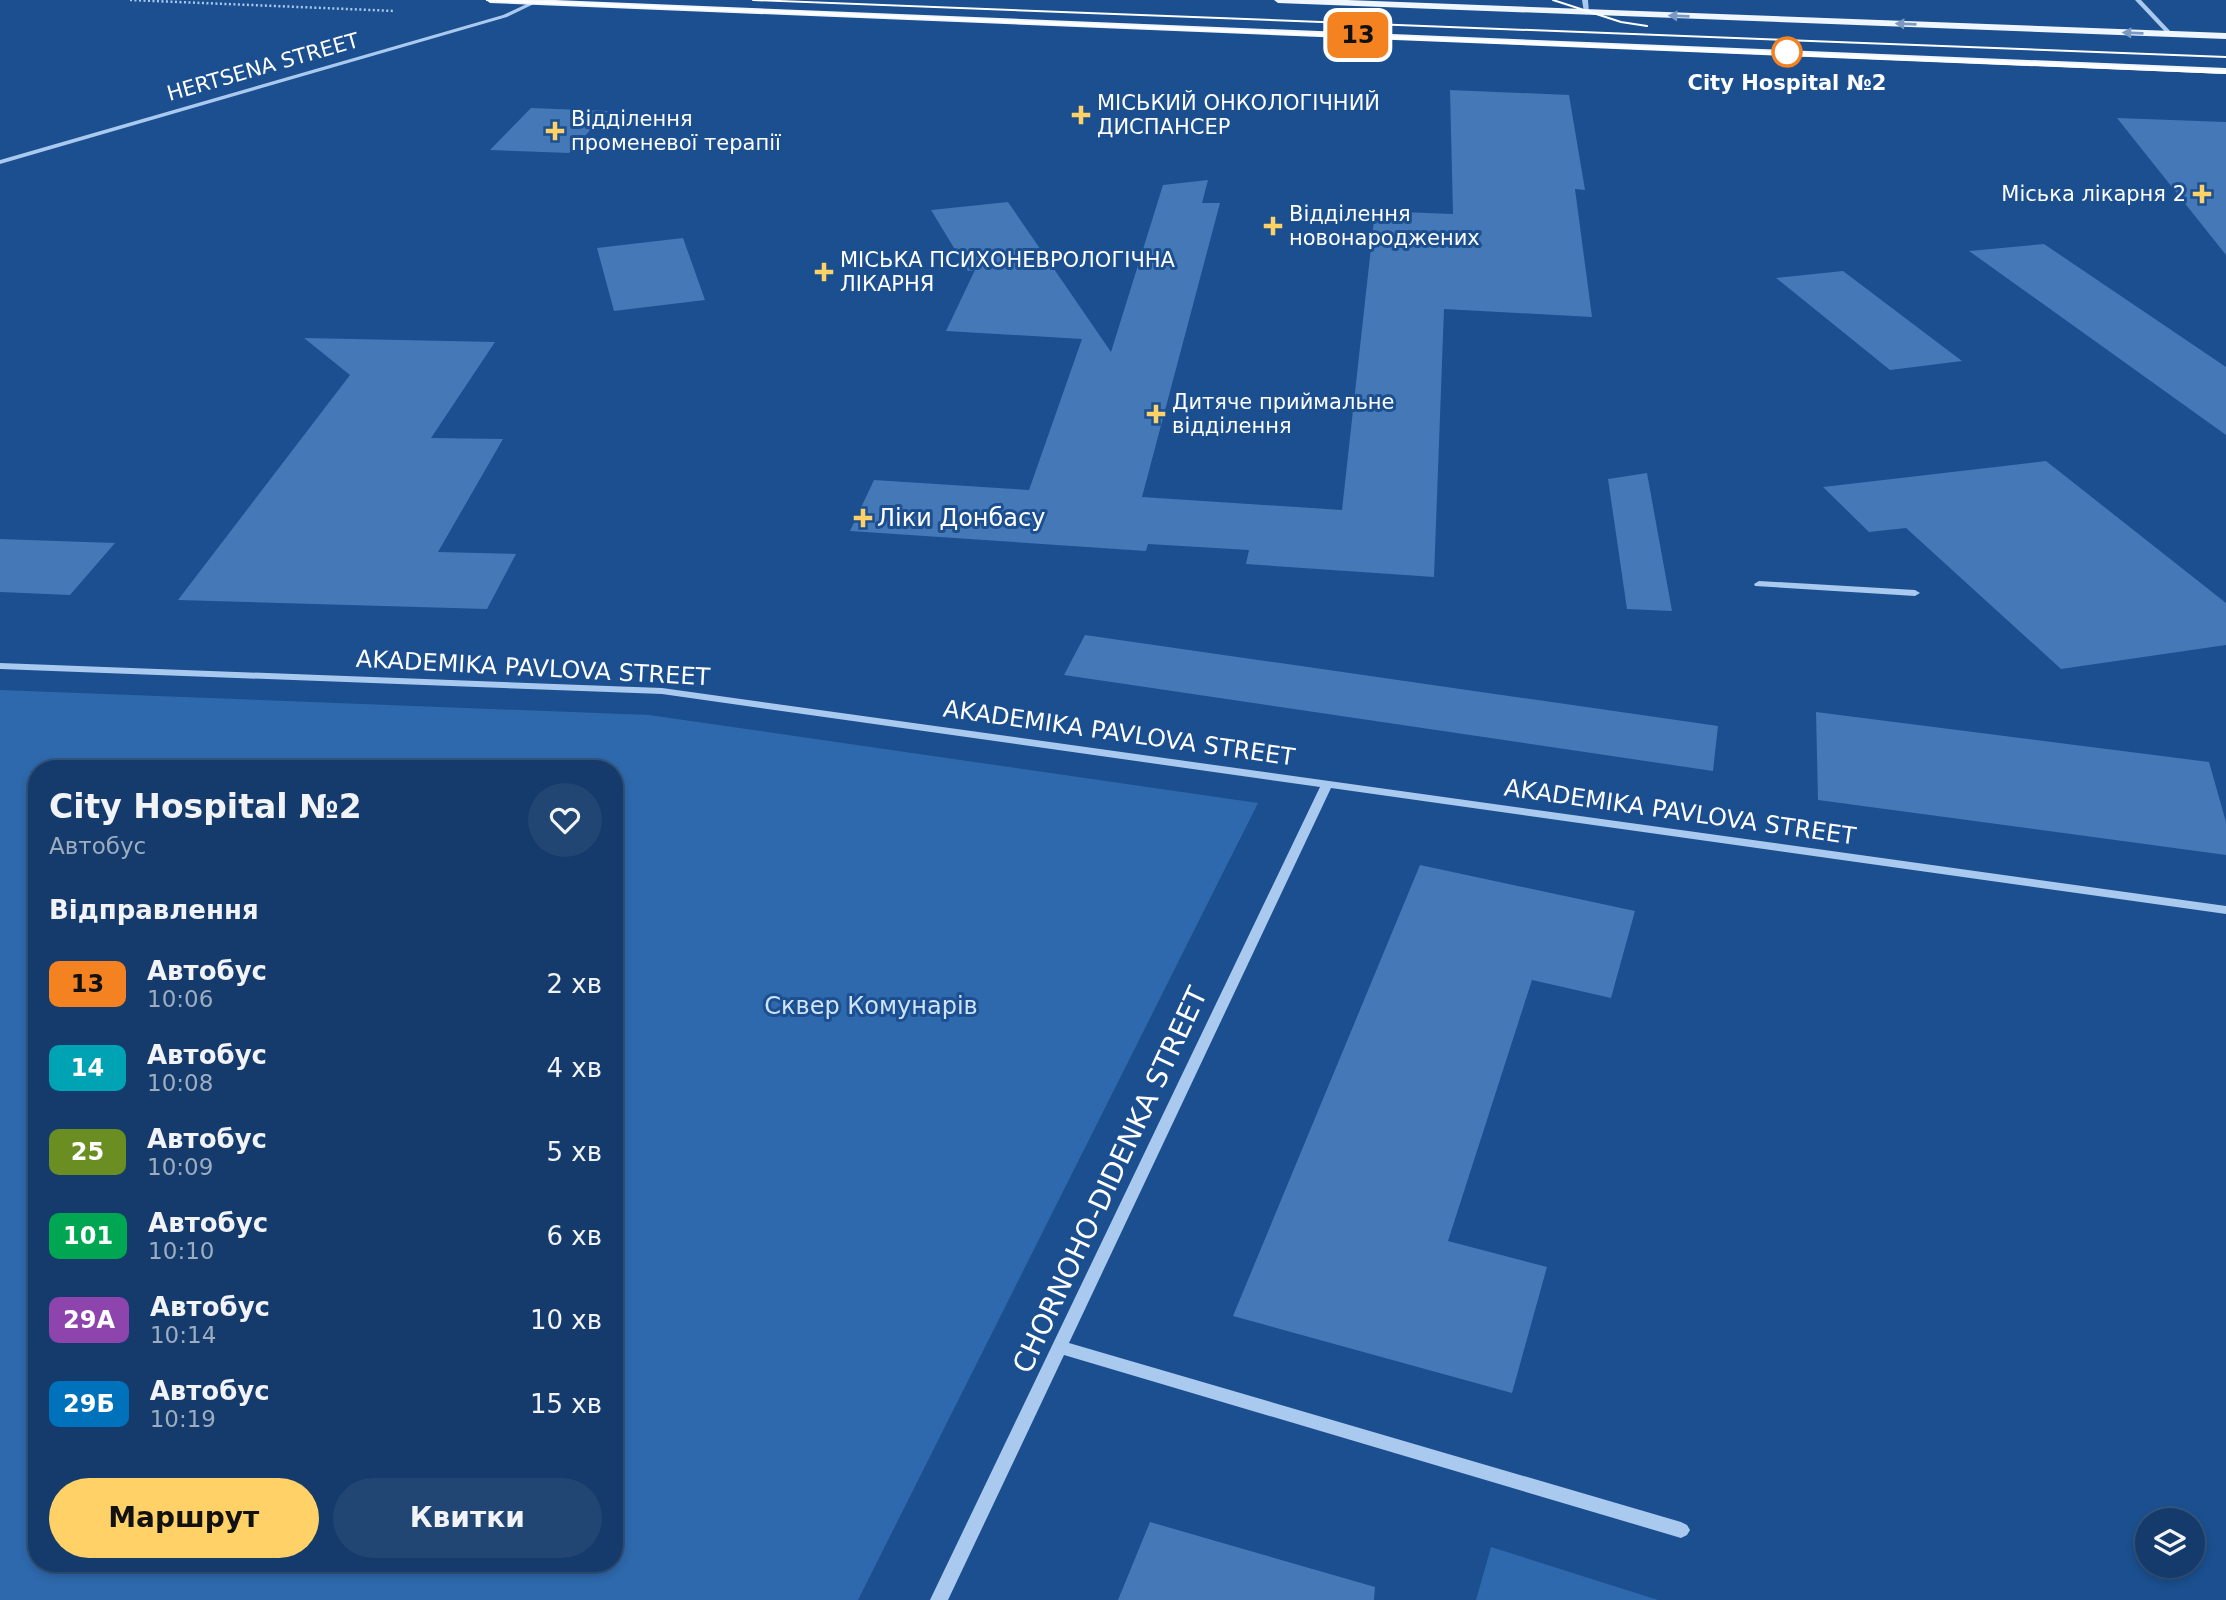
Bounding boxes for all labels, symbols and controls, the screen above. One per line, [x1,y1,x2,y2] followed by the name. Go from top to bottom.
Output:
[1667,10,1689,21] one-way arrow
[1326,12,1390,58] line badge: 13
[1895,19,1917,30] one-way arrow
[1341,21,1375,49] text: 13
[2122,27,2144,38] one-way arrow
[164,28,362,106] street label: HERTSENA STREET
[1772,37,1802,67] marker: City Hospital №2
[1688,71,1886,95] place label: City Hospital №2
[1097,90,1380,139] place label: МІСЬКИЙ ОНКОЛОГІЧНИЙ ДИСПАНСЕР
[1071,105,1091,125] marker: МІСЬКИЙ ОНКОЛОГІЧНИЙ ДИСПАНСЕР
[571,107,781,155] place label: Відділення променевої терапії
[545,121,565,141] marker: Відділення променевої терапії
[2001,182,2186,206] place label: Міська лікарня 2
[2192,184,2212,204] marker: Міська лікарня 2
[1289,202,1480,250] place label: Відділення новонароджених
[1263,216,1283,236] marker: Відділення новонароджених
[840,248,1176,296] place label: МІСЬКА ПСИХОНЕВРОЛОГІЧНА ЛІКАРНЯ
[814,262,834,282] marker: МІСЬКА ПСИХОНЕВРОЛОГІЧНА ЛІКАРНЯ
[1172,390,1394,438] place label: Дитяче приймальне відділення
[1146,404,1166,424] marker: Дитяче приймальне відділення
[877,504,1045,532] place label: Ліки Донбасу
[855,510,871,526] marker: Ліки Донбасу
[355,645,711,691] street label: AKADEMIKA PAVLOVA STREET
[941,694,1297,772] street label: AKADEMIKA PAVLOVA STREET
[1502,773,1858,851] street label: AKADEMIKA PAVLOVA STREET
[528,783,602,857] button: heart
[49,787,362,826] text: City Hospital №2
[49,833,146,859] text: Автобус
[49,895,259,925] text: Відправлення
[147,956,267,986] text: Автобус
[546,969,602,999] text: 2 хв
[71,970,104,998] text: 13
[1006,981,1214,1378] street label: CHORNOHO-DIDENKA STREET
[147,986,213,1012] text: 10:06
[764,992,978,1020] park label: Сквер Комунарів
[147,1040,267,1070] text: Автобус
[546,1053,602,1083] text: 4 хв
[71,1054,104,1082] text: 14
[147,1070,213,1096] text: 10:08
[147,1124,267,1154] text: Автобус
[546,1137,602,1167] text: 5 хв
[71,1138,104,1166] text: 25
[147,1154,213,1180] text: 10:09
[148,1208,268,1238] text: Автобус
[546,1221,602,1251] text: 6 хв
[63,1222,113,1250] text: 101
[148,1238,214,1264] text: 10:10
[150,1292,270,1322] text: Автобус
[530,1305,602,1335] text: 10 хв
[63,1306,115,1334] text: 29A
[150,1322,216,1348] text: 10:14
[150,1376,270,1406] text: Автобус
[530,1389,602,1419] text: 15 хв
[63,1390,115,1418] text: 29Б
[150,1406,216,1432] text: 10:19
[49,1478,319,1558] button: Маршрут
[333,1478,602,1558] button: Квитки
[2135,1508,2205,1578] map controls
[2135,1508,2205,1578] button: layers

